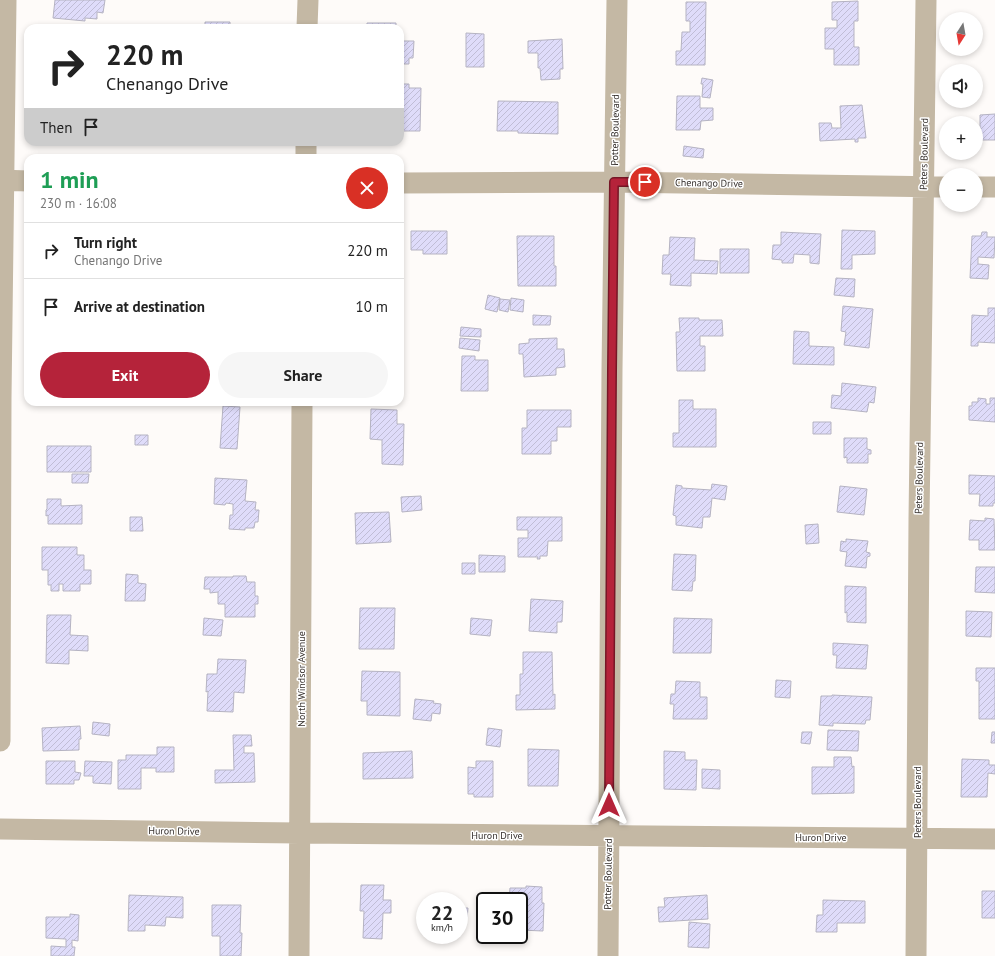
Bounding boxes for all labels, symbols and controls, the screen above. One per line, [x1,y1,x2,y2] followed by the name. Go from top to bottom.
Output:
[939,12,983,56] north arrow
[939,12,983,212] map controls
[106,36,183,73] text: 220 m
[40,40,92,92] icon: right
[939,64,983,108] button: sound
[106,72,228,95] text: Chenango Drive
[608,94,622,166] street label: Potter Boulevard
[80,116,102,138] icon: arrive
[939,116,983,160] button: +
[40,118,72,137] text: Then
[917,118,931,190] street label: Peters Boulevard
[40,164,99,195] text: 1 min
[628,165,662,199] pin
[346,167,388,209] button: close
[939,168,983,212] button: −
[634,171,656,193] icon: arrive
[675,176,743,190] street label: Chenango Drive
[40,195,117,212] text: 230 m · 16:08
[74,233,137,252] text: Turn right
[40,240,62,262] icon: right
[347,241,388,260] text: 220 m
[74,252,162,269] text: Chenango Drive
[40,296,62,318] icon: arrive
[74,297,205,316] text: Arrive at destination
[355,297,388,316] text: 10 m
[40,352,210,398] button: Exit
[218,352,388,398] button: Share
[912,442,926,514] street label: Peters Boulevard
[295,631,308,727] street label: North Windsor Avenue
[911,766,924,838] street label: Peters Boulevard
[588,784,630,826] position arrow
[148,824,200,838] street label: Huron Drive
[471,829,523,842] street label: Huron Drive
[795,831,847,844] street label: Huron Drive
[601,838,615,910] street label: Potter Boulevard
[476,892,528,944] speed limit sign: 30
[431,900,453,926] text: 22
[431,921,453,934] text: km/h

